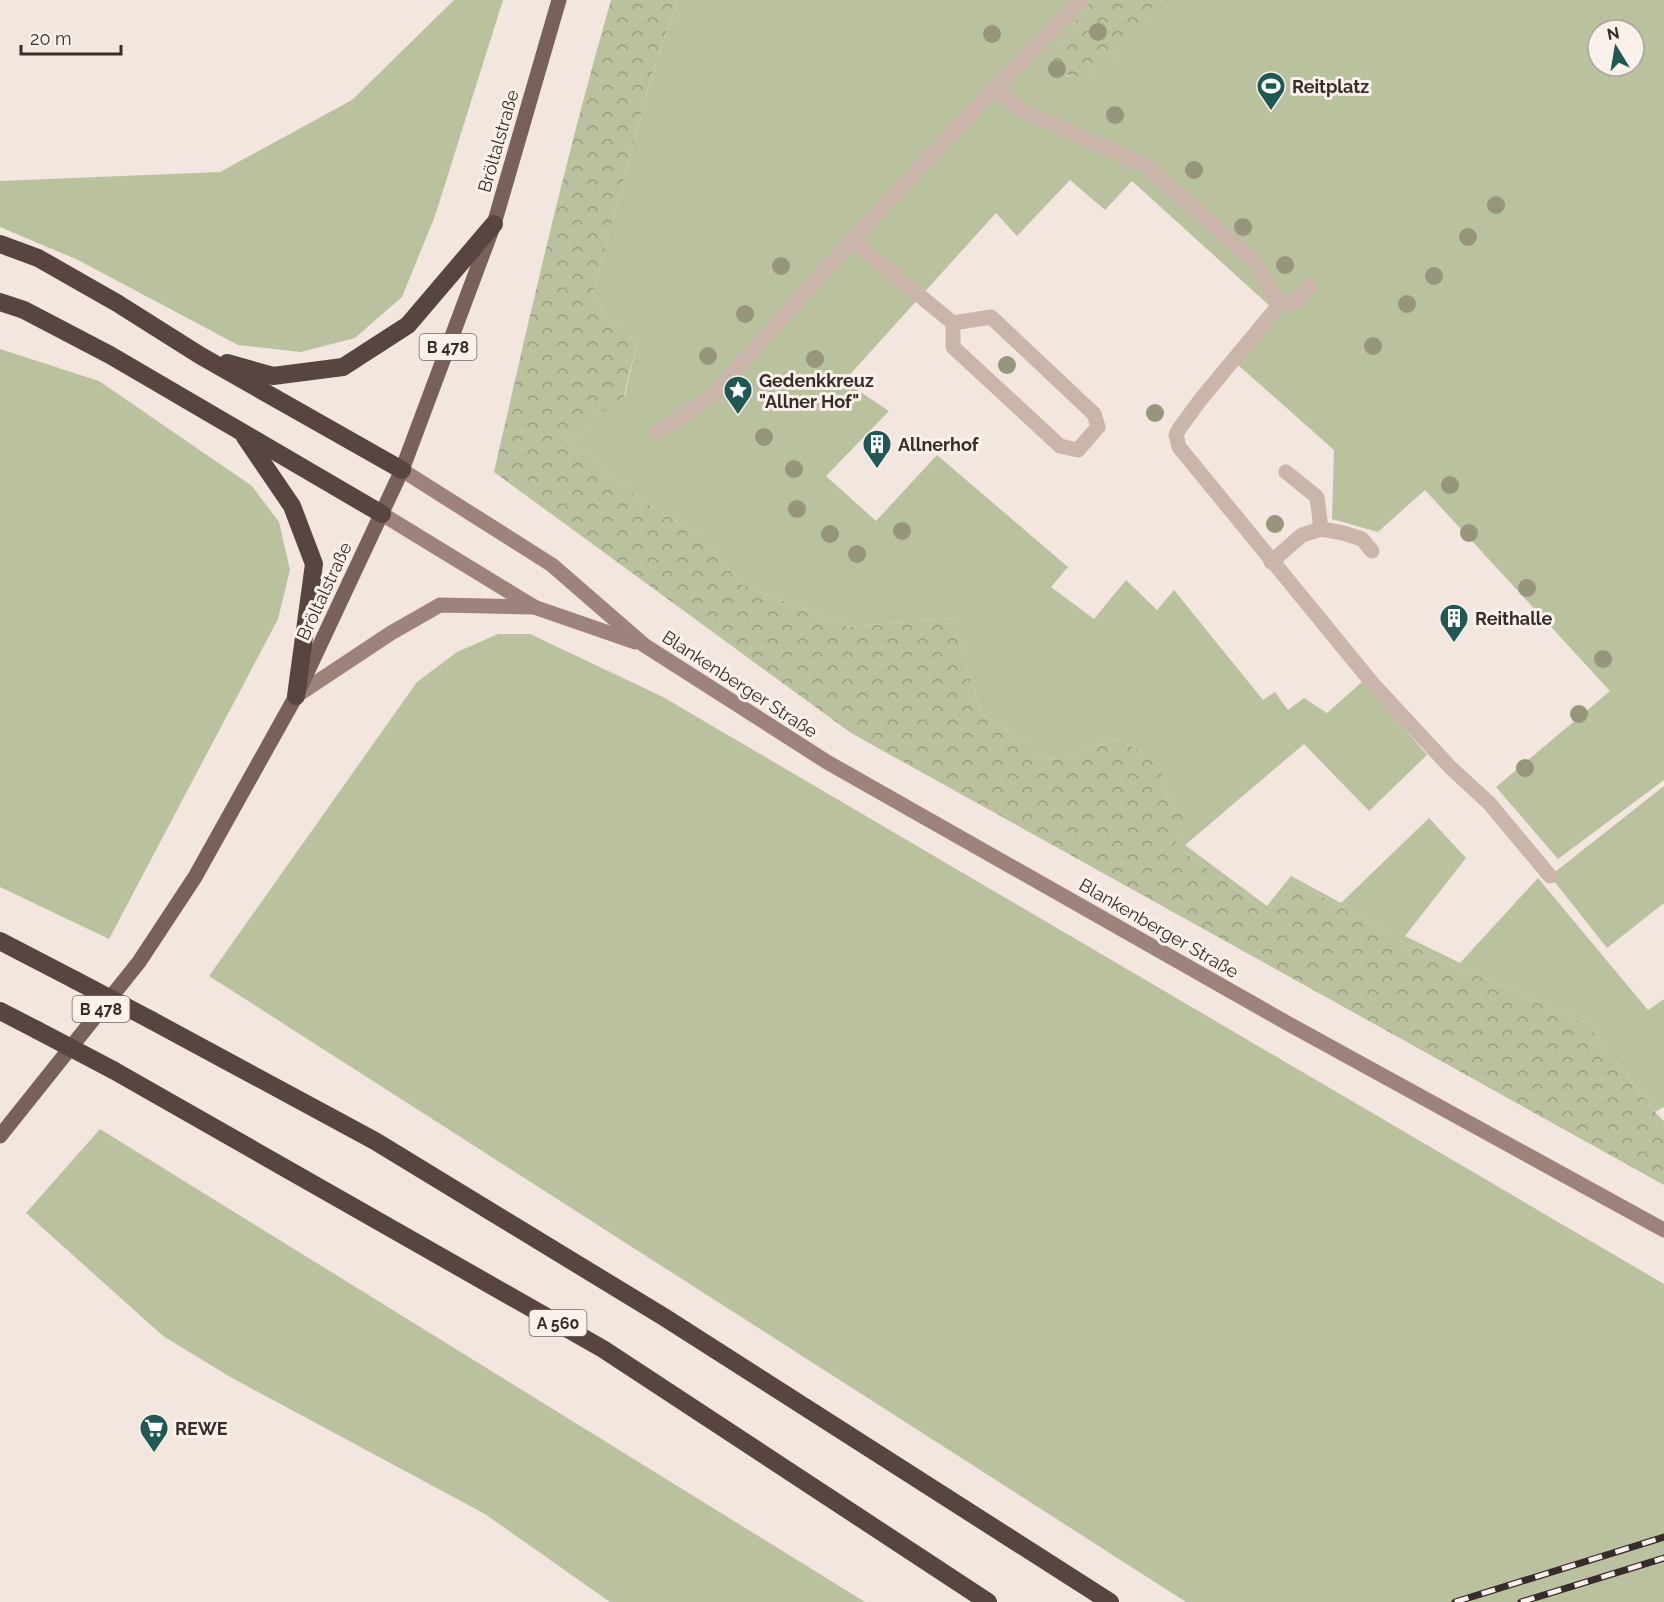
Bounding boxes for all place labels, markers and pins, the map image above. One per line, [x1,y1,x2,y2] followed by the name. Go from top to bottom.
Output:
[1255,70,1287,112] sports icon: Reitplatz
[1292,76,1369,97] place label: Reitplatz
[759,370,874,412] place label: Gedenkkreuz "Allner Hof"
[722,374,754,416] place icon: Gedenkkreuz "Allner Hof"
[861,428,893,470] building icon: Allnerhof
[898,434,980,455] place label: Allnerhof
[1438,602,1470,644] building icon: Reithalle
[1475,608,1553,629] place label: Reithalle
[138,1412,170,1454] supermarket icon: REWE
[175,1418,228,1439] place label: REWE

